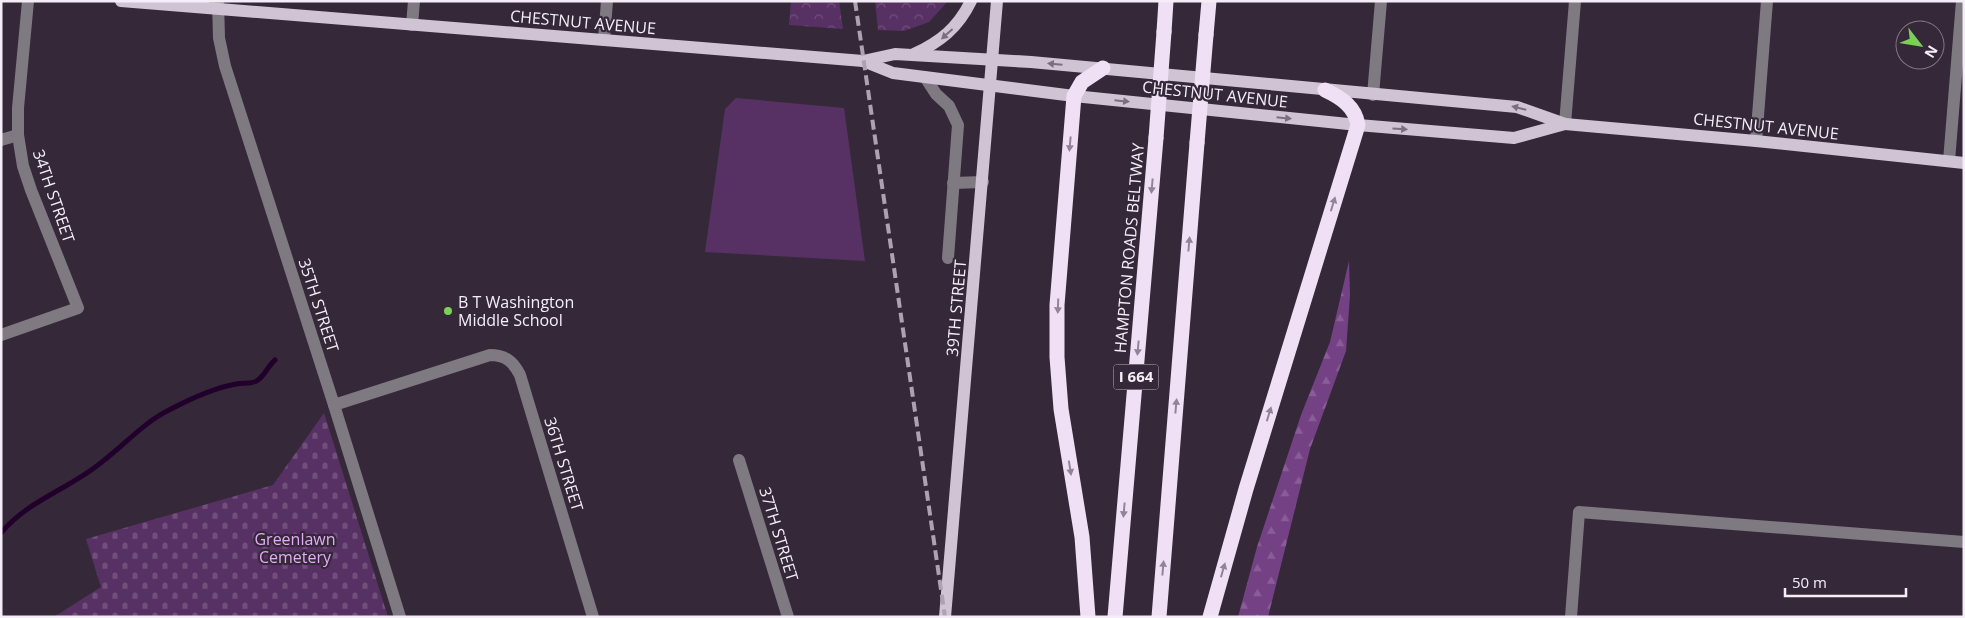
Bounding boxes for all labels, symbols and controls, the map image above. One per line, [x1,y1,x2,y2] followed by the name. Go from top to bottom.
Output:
[509,5,657,39] street label: CHESTNUT AVENUE
[1895,20,1945,70] north arrow
[941,28,953,40] one-way arrow
[1920,42,1943,62] text: N
[1046,60,1062,68] one-way arrow
[1141,75,1289,113] street label: CHESTNUT AVENUE
[1115,97,1131,105] one-way arrow
[1511,104,1526,112] one-way arrow
[1692,107,1840,145] street label: CHESTNUT AVENUE
[1276,114,1292,122] one-way arrow
[1393,125,1409,133] one-way arrow
[1066,136,1074,152] one-way arrow
[1109,142,1149,354] street label: HAMPTON ROADS BELTWAY
[28,147,80,246] street label: 34TH STREET
[1147,179,1155,195] one-way arrow
[1330,196,1338,211] one-way arrow
[1185,236,1193,252] one-way arrow
[294,255,345,355] street label: 35TH STREET
[941,258,971,357] street label: 39TH STREET
[458,291,574,331] place label: B T Washington Middle School
[1053,298,1061,314] one-way arrow
[442,305,454,317] marker: B T Washington Middle School
[1134,340,1142,356] one-way arrow
[1114,364,1158,390] road number: I 664
[1172,398,1180,414] one-way arrow
[1265,406,1273,421] one-way arrow
[539,414,589,514] street label: 36TH STREET
[1067,460,1075,476] one-way arrow
[754,484,804,584] street label: 37TH STREET
[1120,502,1128,518] one-way arrow
[254,528,336,568] park label: Greenlawn Cemetery
[1160,560,1168,576] one-way arrow
[1219,562,1227,577] one-way arrow
[1785,566,1906,598] scale bar
[1792,572,1827,592] text: 50 m

